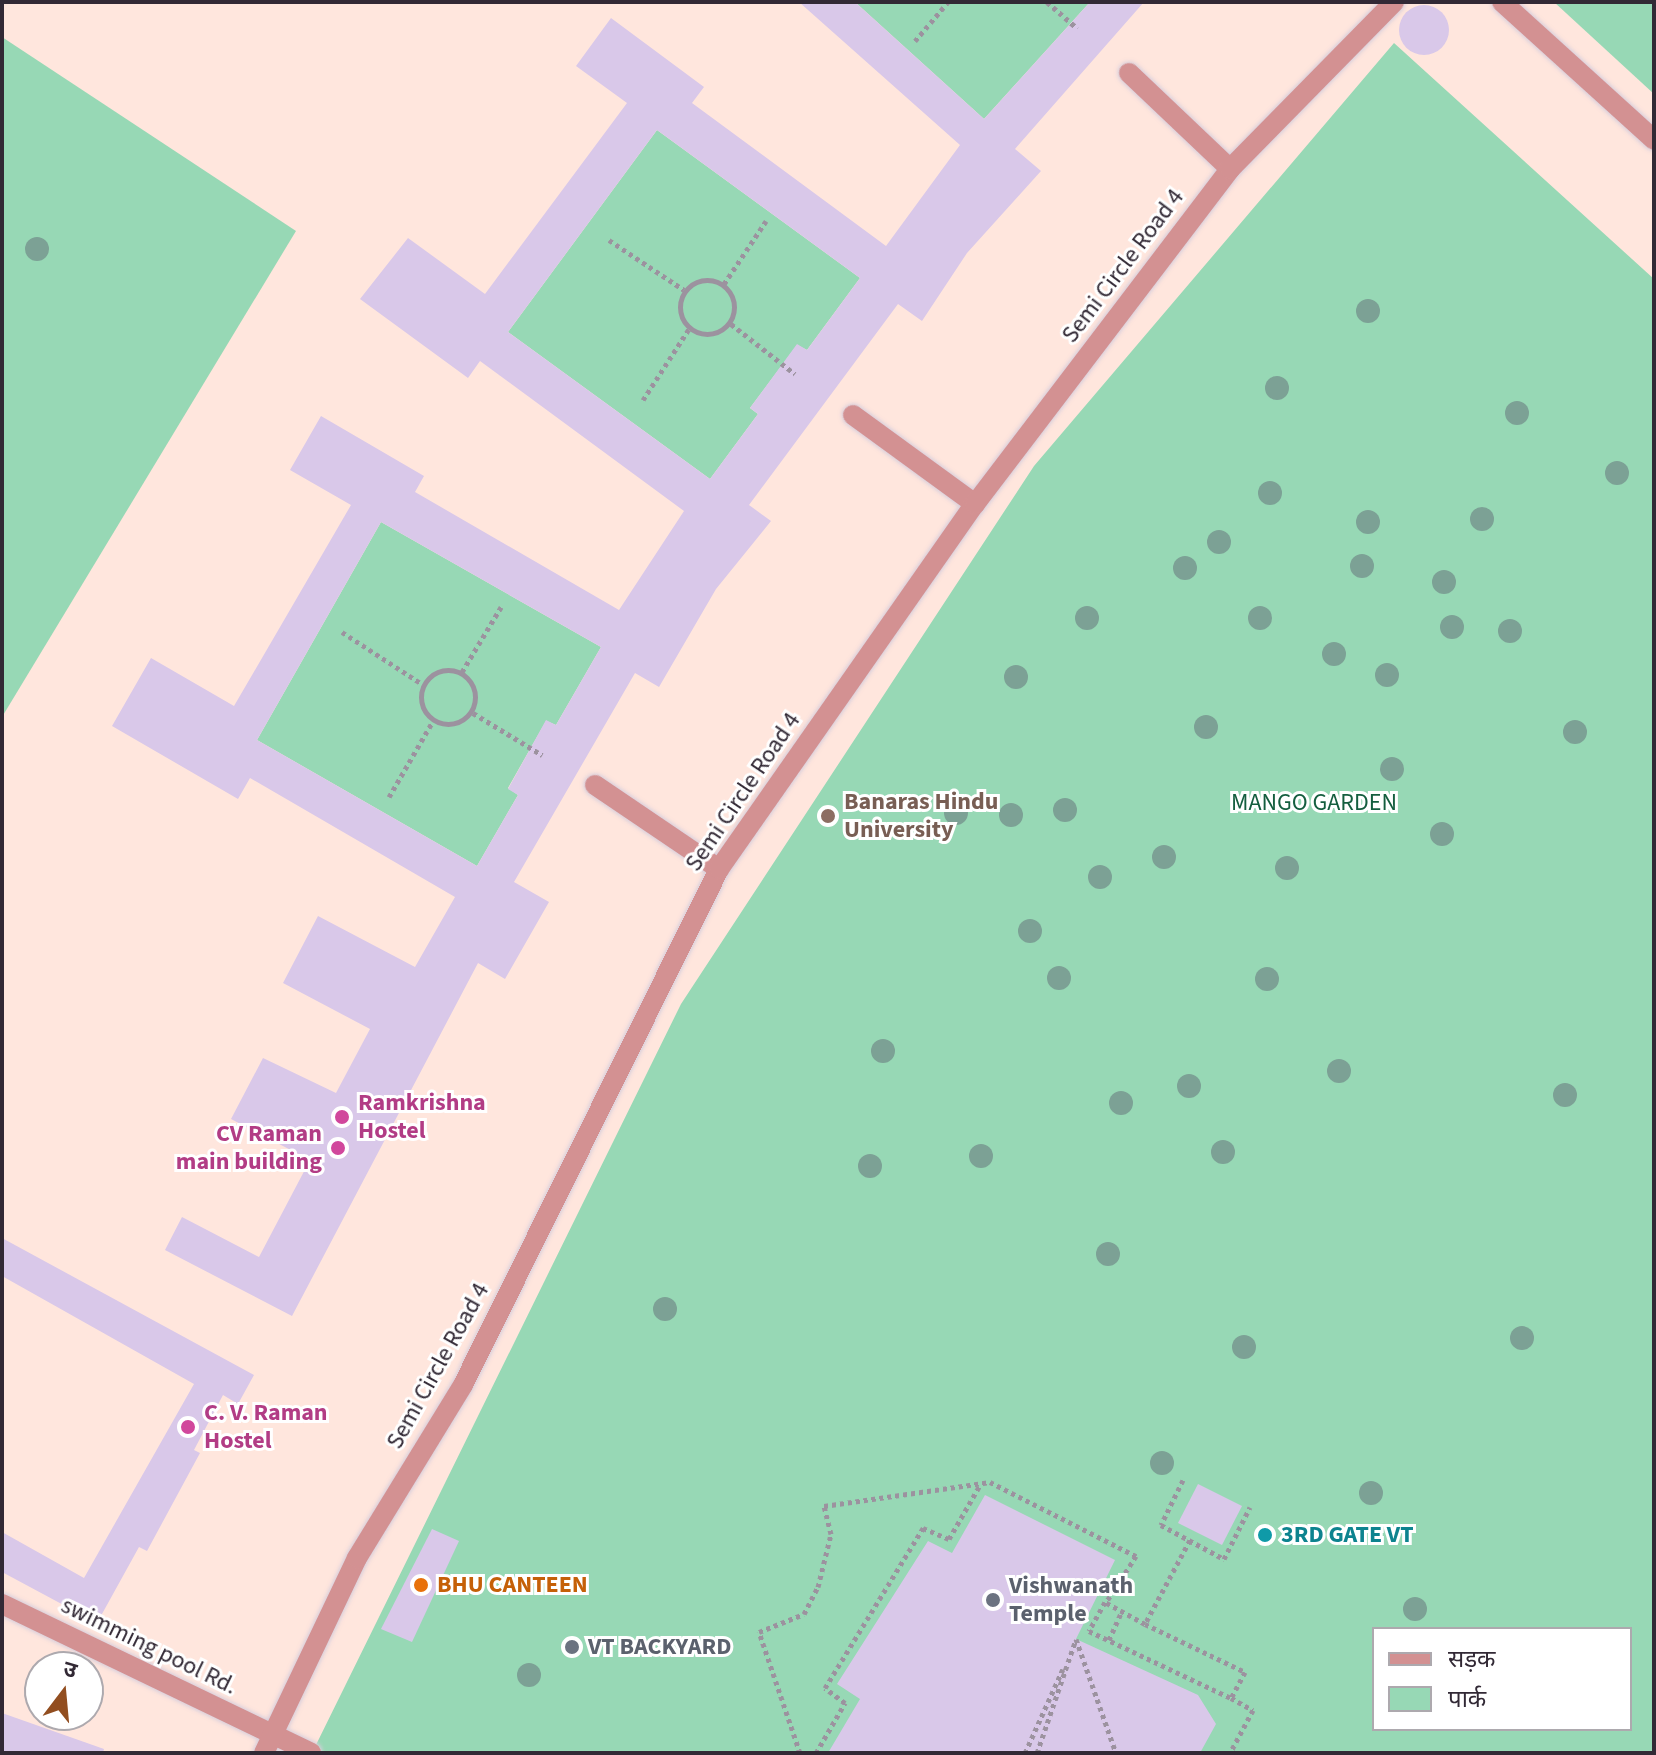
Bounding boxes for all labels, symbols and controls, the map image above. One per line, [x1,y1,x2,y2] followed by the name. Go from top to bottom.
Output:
[1056,183,1190,349] street label: Semi Circle Road 4
[679,707,807,877] street label: Semi Circle Road 4
[844,788,998,844] place label: Banaras Hindu University
[1231,789,1397,817] park label: MANGO GARDEN
[819,807,837,825] marker: Banaras Hindu University
[358,1089,486,1145] place label: Ramkrishna Hostel
[333,1108,351,1126] marker: Ramkrishna Hostel
[176,1120,322,1176] place label: CV Raman main building
[329,1139,347,1157] marker: CV Raman main building
[381,1278,495,1454] street label: Semi Circle Road 4
[204,1399,328,1455] place label: C. V. Raman Hostel
[179,1418,197,1436] marker: C. V. Raman Hostel
[1281,1521,1414,1549] place label: 3RD GATE VT
[1256,1526,1274,1544] marker: 3RD GATE VT
[437,1571,588,1599] place label: BHU CANTEEN
[1009,1572,1133,1628] place label: Vishwanath Temple
[412,1576,430,1594] marker: BHU CANTEEN
[56,1591,242,1701] street label: swimming pool Rd.
[984,1591,1002,1609] marker: Vishwanath Temple
[1372,1627,1632,1731] legend
[588,1633,731,1661] place label: VT BACKYARD
[563,1638,581,1656] marker: VT BACKYARD
[1448,1642,1496,1677] text: सड़क
[24,1651,104,1731] north arrow
[59,1653,81,1687] text: उ
[1448,1682,1486,1717] text: पार्क

